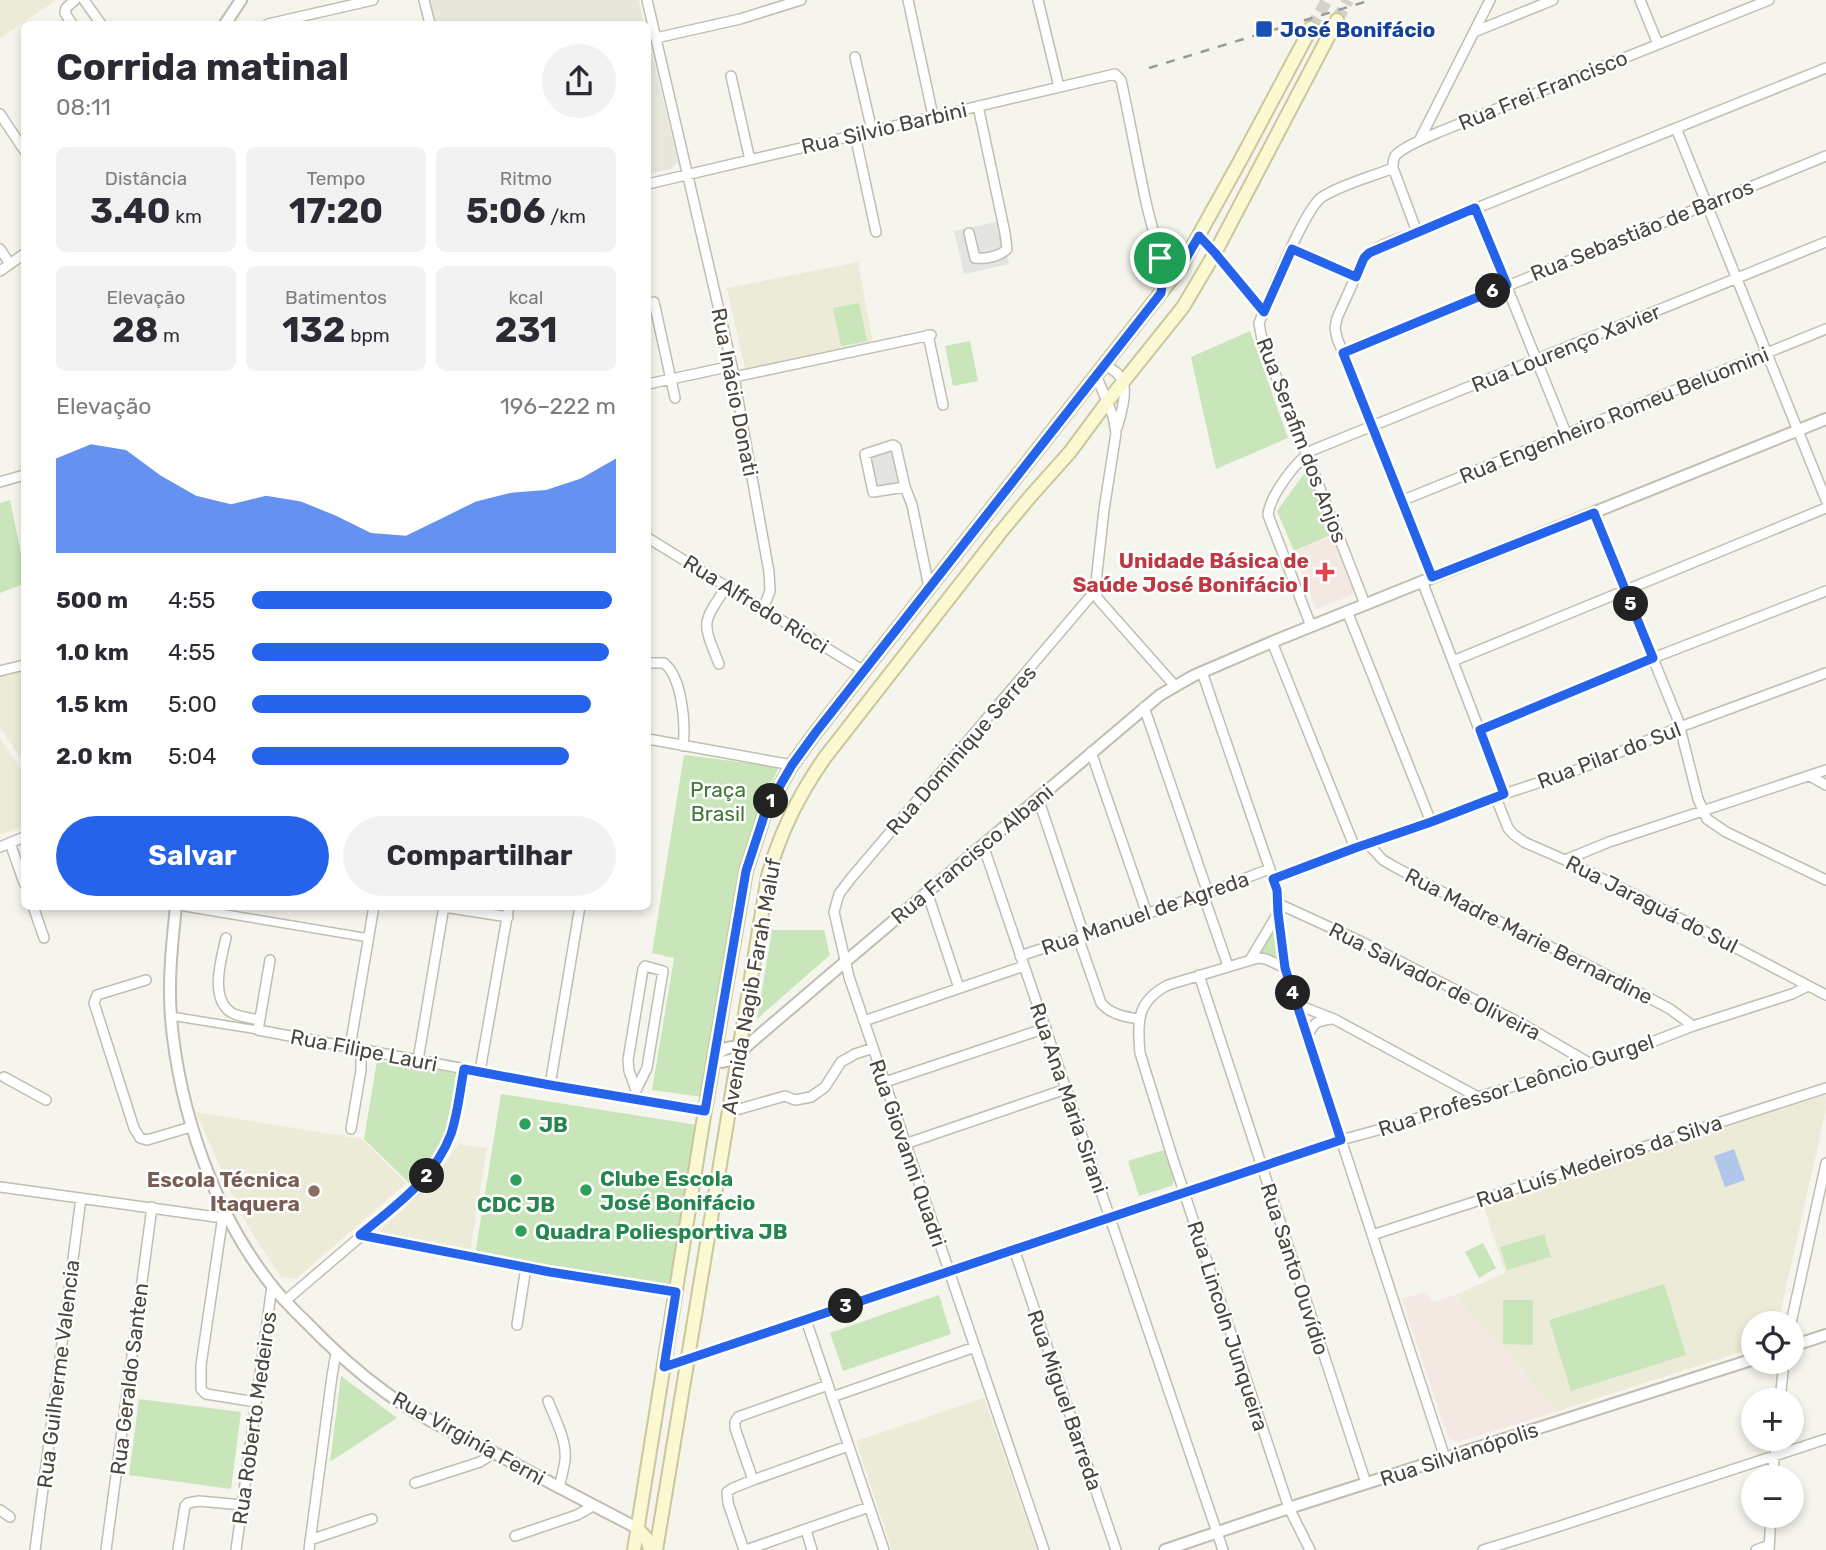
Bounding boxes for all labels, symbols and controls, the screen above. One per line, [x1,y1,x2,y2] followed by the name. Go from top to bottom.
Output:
[1280,17,1435,42] place label: José Bonifácio
[1254,19,1274,39] marker: José Bonifácio
[56,44,349,90] text: Corrida matinal
[542,44,616,118] button: share
[1455,45,1631,135] street label: Rua Frei Francisco
[56,93,111,121] text: 08:11
[799,97,969,159] street label: Rua Silvio Barbini
[105,167,187,190] text: Distância
[307,167,365,190] text: Tempo
[500,167,552,190] text: Ritmo
[1527,174,1757,286] street label: Rua Sebastião de Barros
[90,190,171,232] text: 3.40
[289,190,383,232] text: 17:20
[466,190,545,232] text: 5:06
[171,205,202,228] text: km
[545,205,586,228] text: /km
[1130,228,1190,288] pin
[1141,239,1179,277] icon: arrive
[1476,274,1510,308] pin: 6
[1486,279,1499,302] text: 6
[107,286,185,309] text: Elevação
[285,286,387,309] text: Batimentos
[509,286,543,309] text: kcal
[1468,299,1664,397] street label: Rua Lourenço Xavier
[706,306,764,478] street label: Rua Inácio Donati
[112,309,158,351] text: 28
[282,309,346,351] text: 132
[495,309,557,351] text: 231
[158,324,180,347] text: m
[346,324,390,347] text: bpm
[1251,334,1353,546] street label: Rua Serafim dos Anjos
[1456,341,1772,489] street label: Rua Engenheiro Romeu Beluomini
[56,392,152,420] text: Elevação
[500,392,616,420] text: 196–222 m
[1072,548,1309,597] place label: Unidade Básica de Saúde José Bonifácio I
[679,549,833,659] street label: Rua Alfredo Ricci
[1315,562,1335,582] marker: Unidade Básica de Saúde José Bonifácio I
[56,586,128,614] text: 500 m
[168,586,216,614] text: 4:55
[1614,586,1648,622] pin: 5
[1624,592,1637,615] text: 5
[56,638,129,666] text: 1.0 km
[168,638,216,666] text: 4:55
[881,660,1041,840] street label: Rua Dominique Serres
[56,690,128,718] text: 1.5 km
[168,690,217,718] text: 5:00
[1534,716,1684,794] street label: Rua Pilar do Sul
[56,742,132,770] text: 2.0 km
[168,742,216,770] text: 5:04
[690,777,746,826] park label: Praça Brasil
[886,779,1058,929] street label: Rua Francisco Albani
[754,784,788,818] pin: 1
[766,789,775,812] text: 1
[56,816,329,896] button: Salvar
[343,816,616,896] button: Compartilhar
[1562,850,1742,958] street label: Rua Jaraguá do Sul
[716,856,786,1116] street label: Avenida Nagib Farah Maluf
[1401,863,1657,1009] street label: Rua Madre Marie Bernardine
[1038,866,1252,960] street label: Rua Manuel de Agreda
[1325,917,1545,1045] street label: Rua Salvador de Oliveira
[1276,976,1310,1010] pin: 4
[1286,981,1299,1004] text: 4
[1025,1000,1113,1196] street label: Rua Ana Maria Sirani
[288,1023,440,1077] street label: Rua Filipe Lauri
[1375,1029,1657,1141] street label: Rua Professor Leôncio Gurgel
[864,1056,952,1250] street label: Rua Giovanni Quadri
[1473,1109,1725,1213] street label: Rua Luís Medeiros da Silva
[539,1112,568,1137] place label: JB
[517,1116,533,1132] marker: JB
[410,1158,444,1194] pin: 2
[420,1164,433,1187] text: 2
[600,1166,755,1215] place label: Clube Escola José Bonifácio
[147,1167,300,1216] place label: Escola Técnica Itaquera
[508,1172,524,1188] marker: CDC JB
[1255,1180,1335,1358] street label: Rua Santo Ouvídio
[578,1182,594,1198] marker: Clube Escola José Bonifácio
[306,1183,322,1199] marker: Escola Técnica Itaquera
[477,1192,555,1217] place label: CDC JB
[1182,1218,1274,1434] street label: Rua Lincoln Junqueira
[535,1219,787,1244] place label: Quadra Poliesportiva JB
[513,1223,529,1239] marker: Quadra Poliesportiva JB
[32,1258,84,1490] street label: Rua Guilherme Valencia
[105,1282,153,1476] street label: Rua Geraldo Santen
[828,1288,864,1324] pin: 3
[839,1294,852,1317] text: 3
[1022,1306,1108,1494] street label: Rua Miguel Barreda
[227,1310,281,1526] street label: Rua Roberto Medeiros
[1741,1311,1804,1528] map controls
[1741,1311,1804,1374] button: locate
[388,1386,550,1490] street label: Rua Virginía Ferni
[1741,1388,1804,1451] button: +
[1377,1417,1541,1491] street label: Rua Silvianópolis
[1741,1465,1804,1528] button: −

